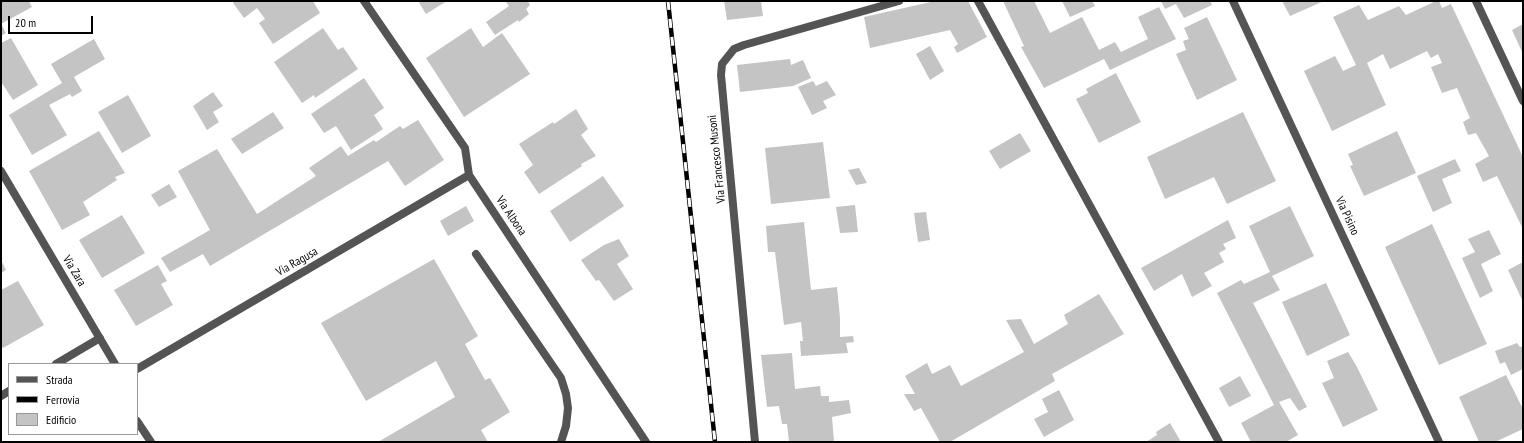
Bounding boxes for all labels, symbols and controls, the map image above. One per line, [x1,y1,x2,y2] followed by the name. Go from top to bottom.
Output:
[10,8,95,34] scale bar
[15,15,36,30] text: 20 m
[705,114,729,204] street label: Via Francesco Musoni
[493,194,529,238] street label: Via Albona
[1332,195,1362,237] street label: Via Pisino
[274,244,320,280] street label: Via Ragusa
[59,253,89,289] street label: Via Zara
[8,363,138,435] legend
[46,372,73,387] text: Strada
[46,392,80,407] text: Ferrovia
[46,412,76,427] text: Edificio

